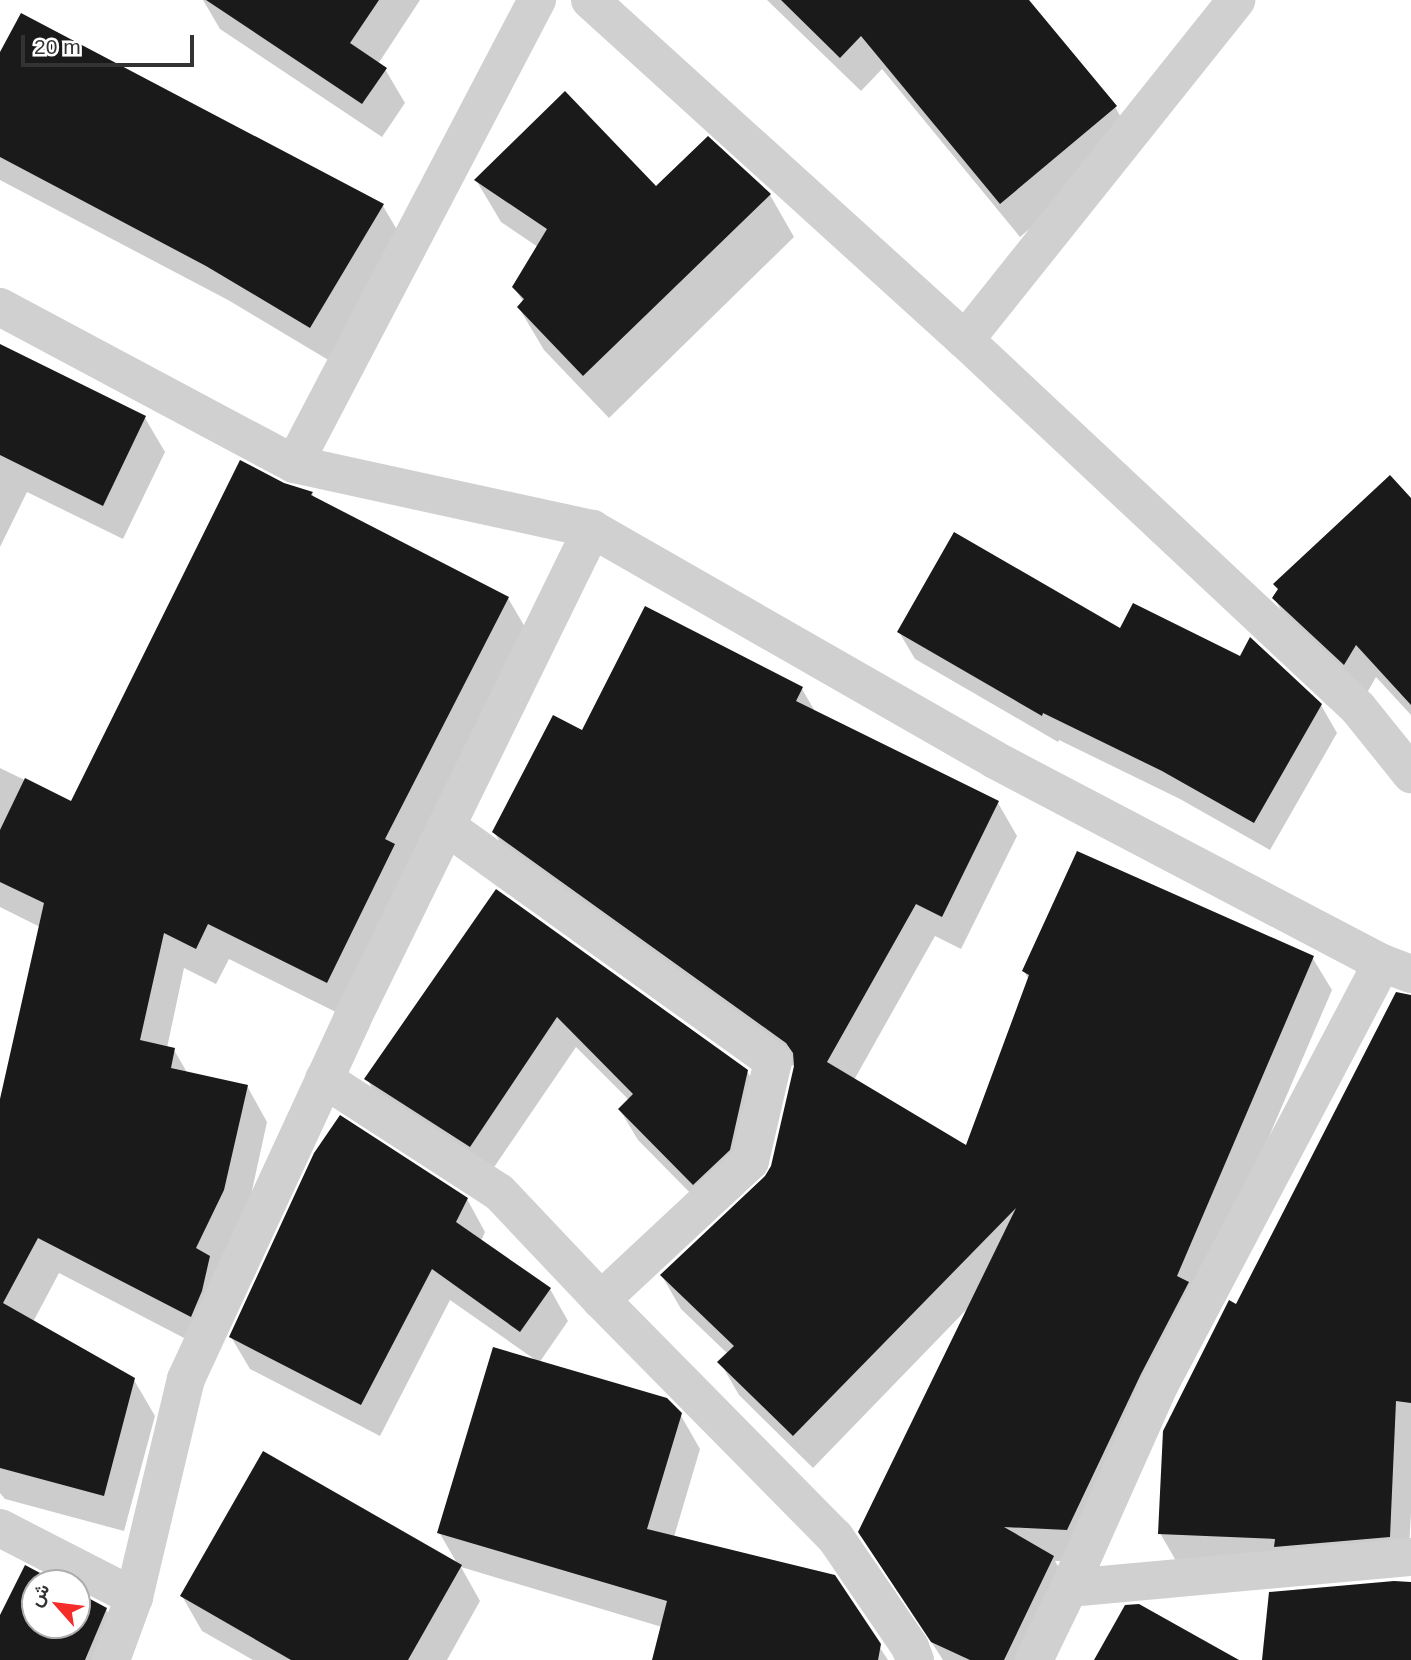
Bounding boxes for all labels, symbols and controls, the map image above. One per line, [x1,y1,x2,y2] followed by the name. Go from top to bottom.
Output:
[24,21,198,65] scale bar
[34,35,81,58] text: 20 m
[21,1569,91,1639] north arrow
[24,1580,53,1610] text: ش

